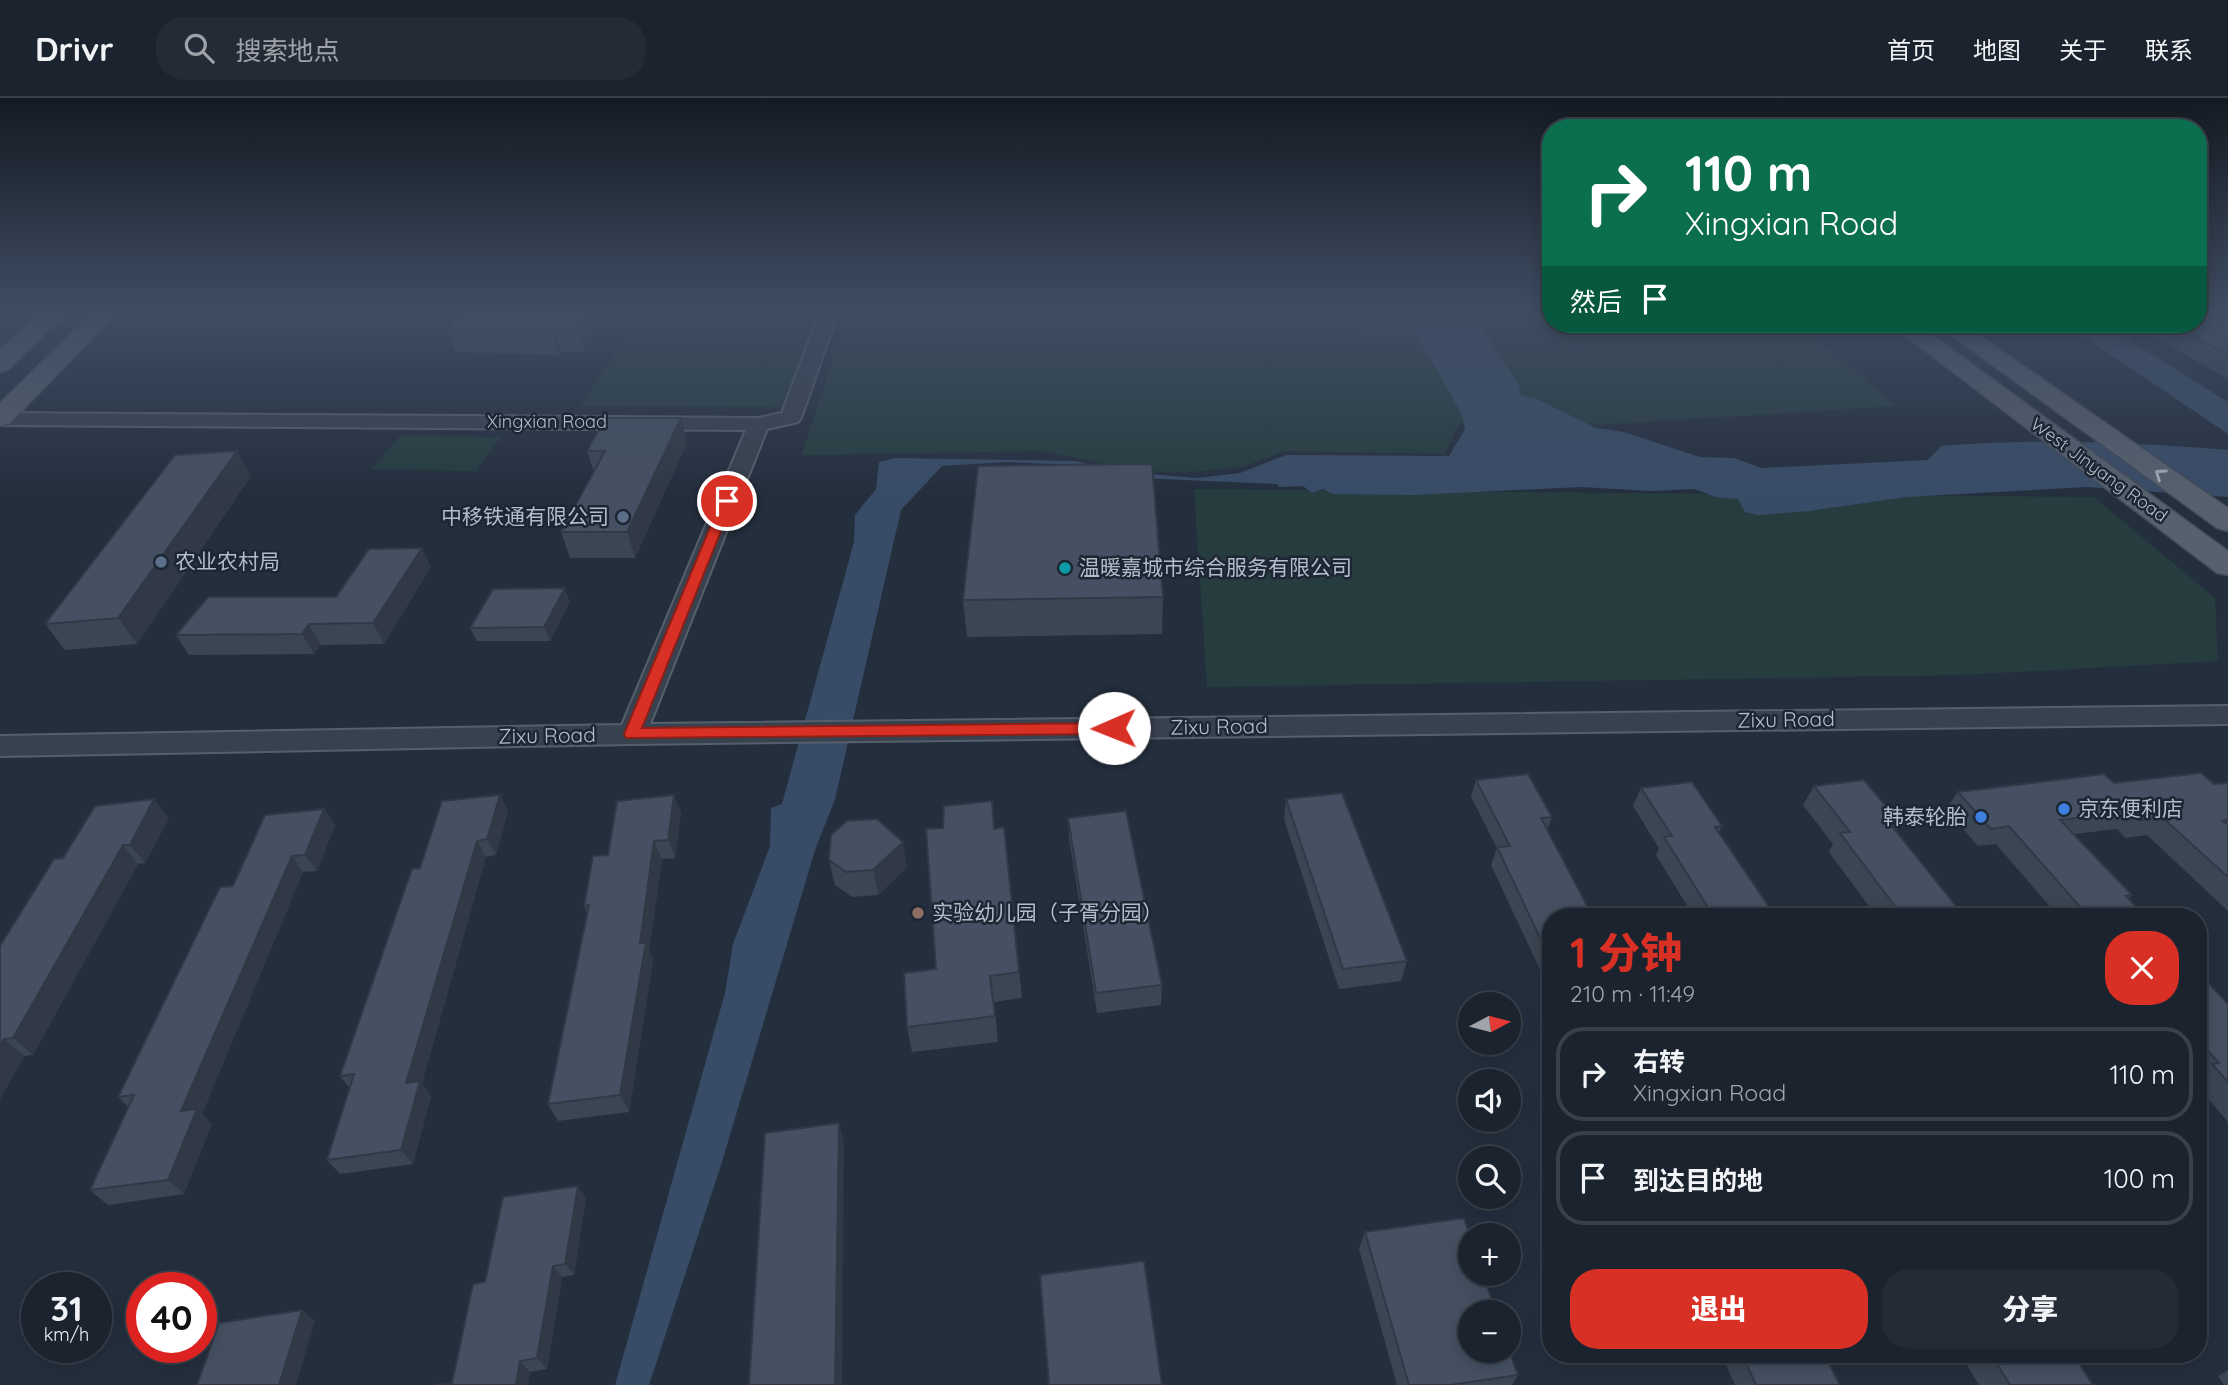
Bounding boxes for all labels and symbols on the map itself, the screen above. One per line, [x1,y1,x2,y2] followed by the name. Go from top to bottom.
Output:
[487,410,607,433] street label: Xingxian Road
[2026,412,2172,527] street label: West Jinyang Road
[2155,470,2168,482] one-way arrow
[697,471,757,531] pin
[441,503,609,529] place label: 中移铁通有限公司
[615,509,631,525] marker: 中移铁通有限公司
[175,548,280,574] place label: 农业农村局
[153,554,169,570] marker: 农业农村局
[1079,554,1352,580] place label: 温暖嘉城市综合服务有限公司
[1057,560,1073,576] marker: 温暖嘉城市综合服务有限公司
[1077,691,1151,765] position arrow
[1737,705,1835,733] street label: Zixu Road
[1170,712,1268,740] street label: Zixu Road
[498,721,596,749] street label: Zixu Road
[2078,795,2183,821] place label: 京东便利店
[2056,801,2072,817] marker: 京东便利店
[1883,803,1967,829] place label: 韩泰轮胎
[1973,809,1989,825] marker: 韩泰轮胎
[932,899,1163,925] place label: 实验幼儿园（子胥分园）
[910,905,926,921] marker: 实验幼儿园（子胥分园）
[1458,992,1521,1055] north arrow
[126,1272,217,1363] speed limit sign: 40

